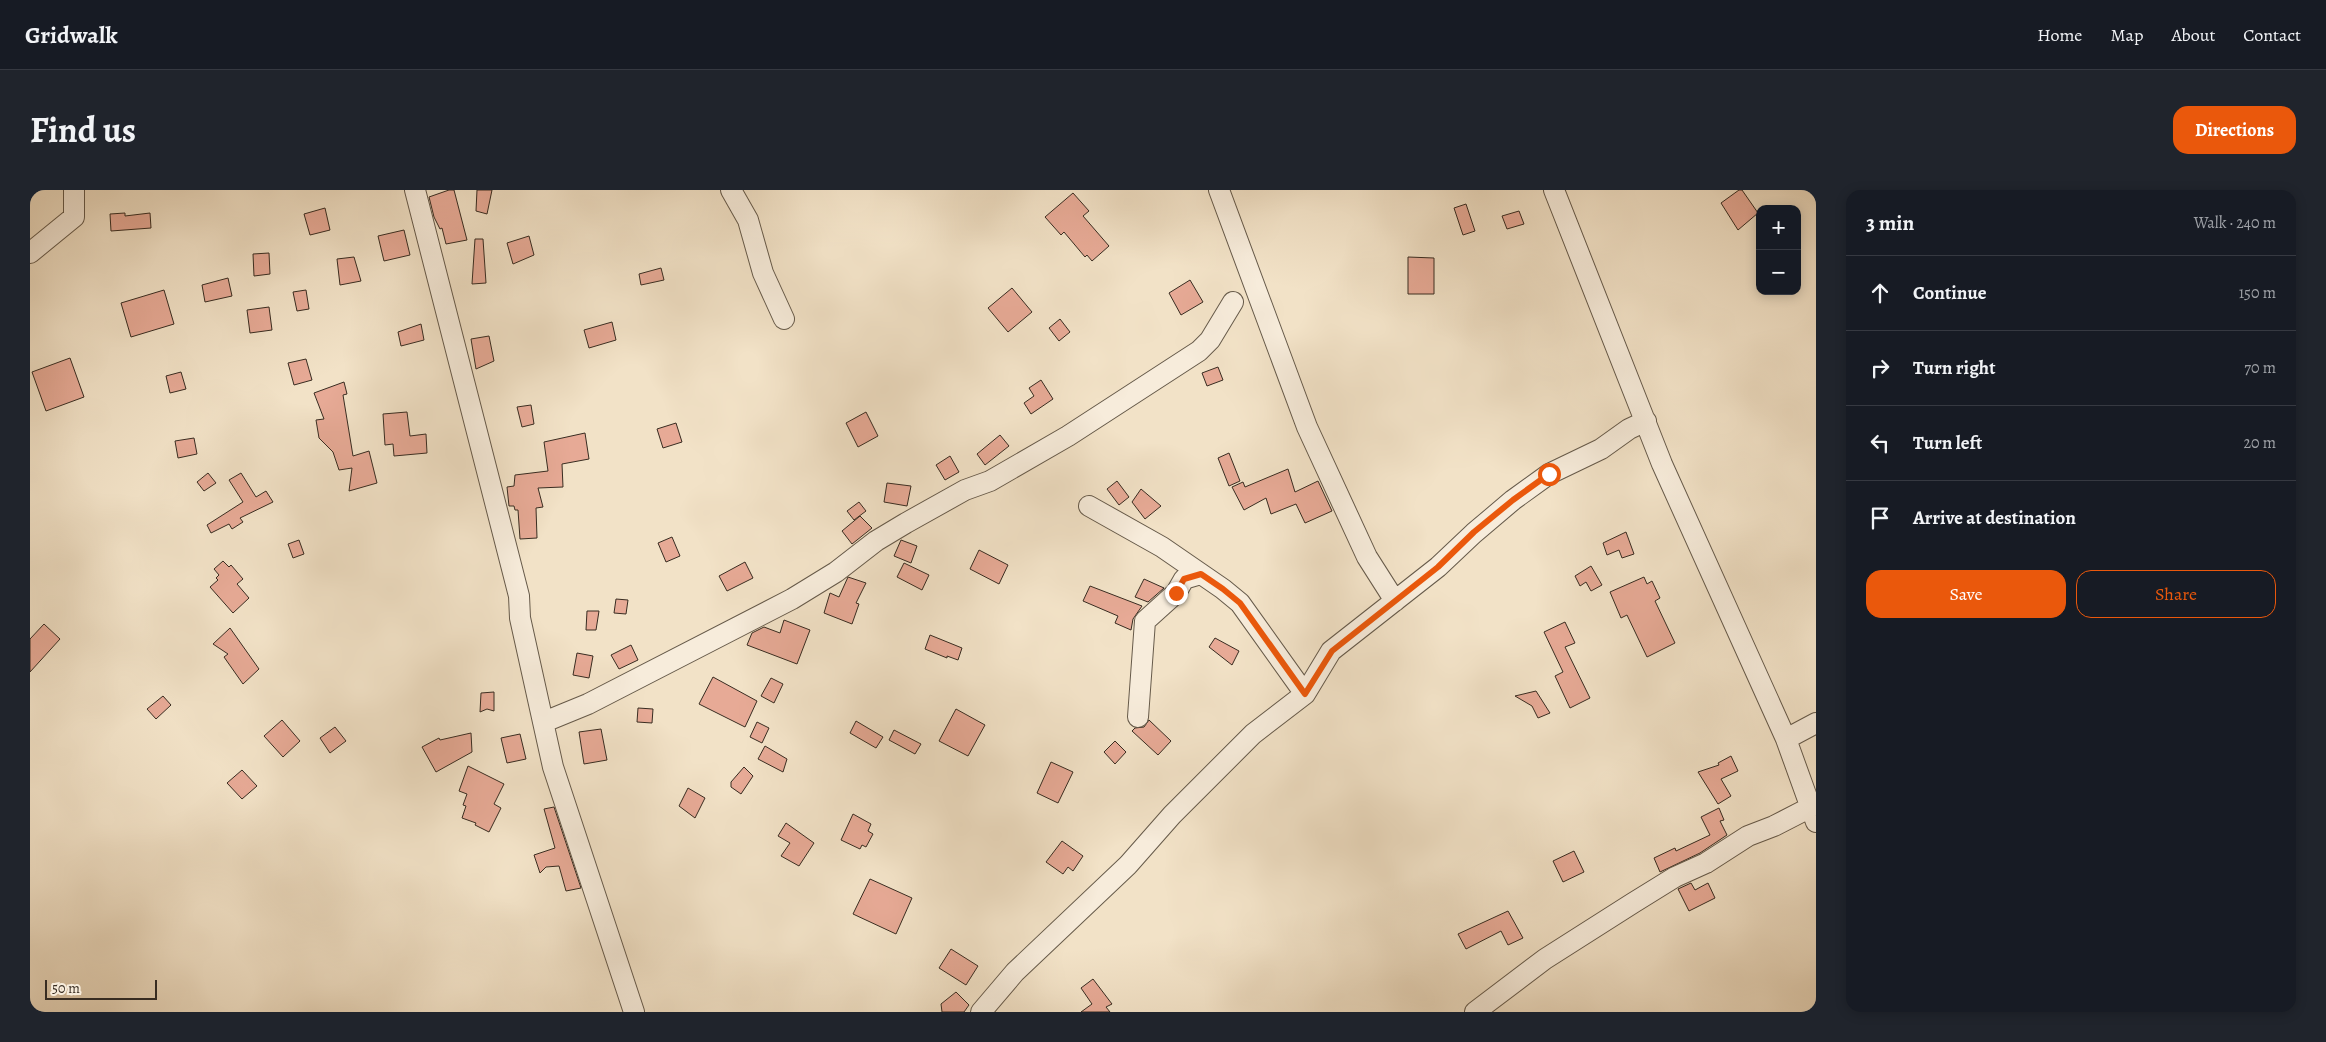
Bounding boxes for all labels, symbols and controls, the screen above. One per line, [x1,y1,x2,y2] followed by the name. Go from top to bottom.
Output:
[25,19,118,51] text: Gridwalk
[2037,23,2082,47] text: Home
[2110,23,2143,47] text: Map
[2171,23,2215,47] text: About
[2243,23,2301,47] text: Contact
[30,106,136,154] text: Find us
[2173,106,2296,154] button: Directions
[1756,205,1801,295] map controls
[1756,205,1801,250] button: +
[1866,209,1914,237] text: 3 min
[2194,212,2276,234] text: Walk · 240 m
[1756,250,1801,295] button: −
[1866,279,1894,307] icon: ahead
[1913,280,1987,306] text: Continue
[2239,282,2276,304] text: 150 m
[1866,354,1894,382] icon: right
[1913,355,1995,381] text: Turn right
[2244,357,2276,379] text: 70 m
[1866,429,1894,457] icon: left
[1913,430,1982,456] text: Turn left
[2243,432,2276,454] text: 20 m
[1538,463,1561,486] route start
[1866,504,1894,532] icon: arrive
[1913,505,2076,531] text: Arrive at destination
[1866,570,2066,618] button: Save
[2076,570,2276,618] button: Share
[1165,582,1188,605] route end
[45,977,158,1000] scale bar
[52,979,80,998] text: 50 m

